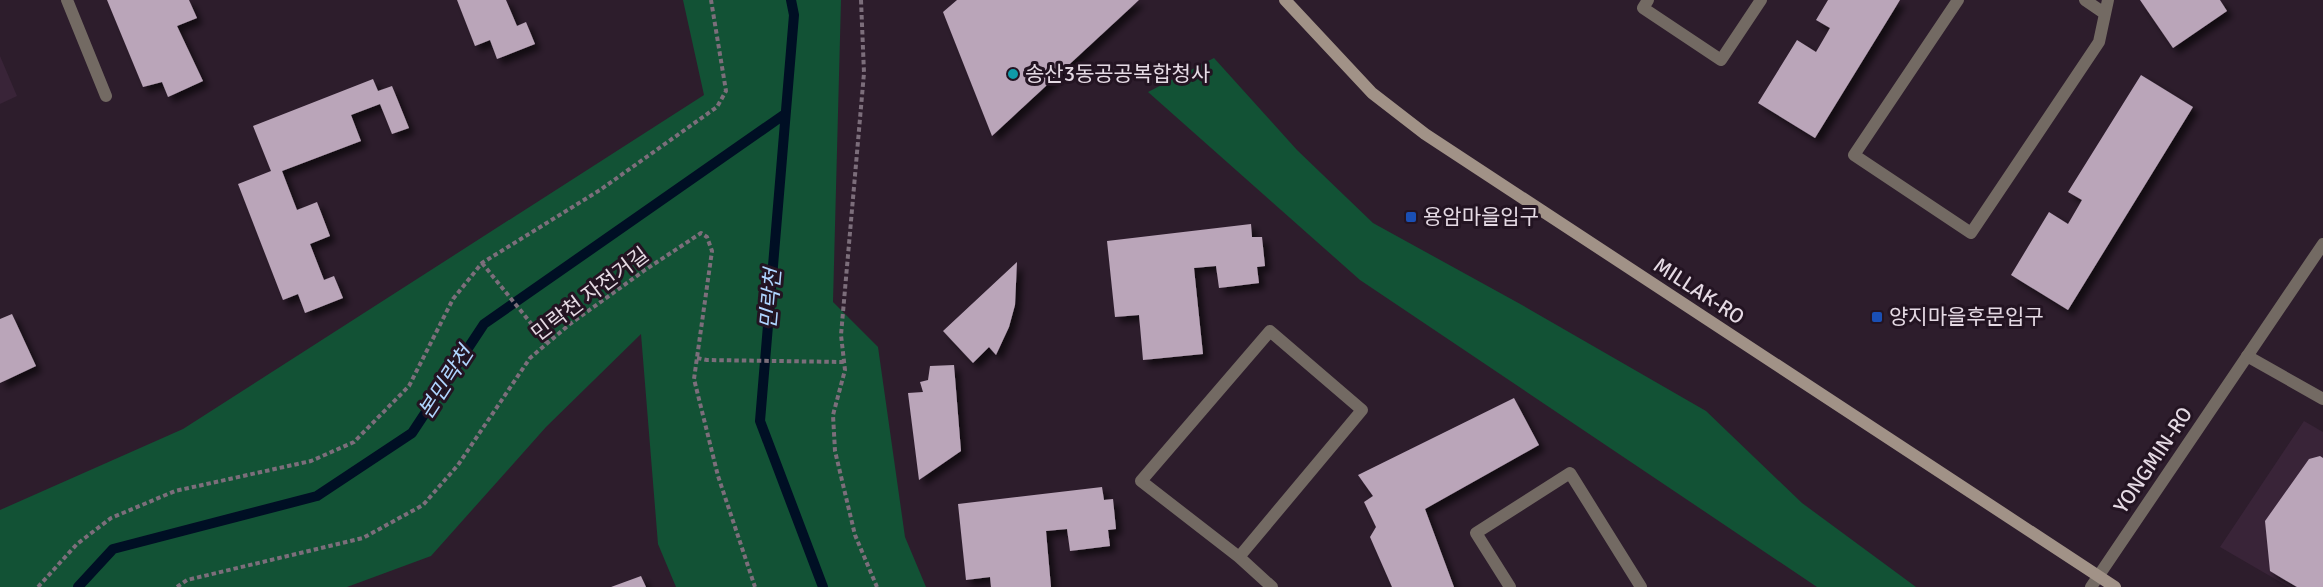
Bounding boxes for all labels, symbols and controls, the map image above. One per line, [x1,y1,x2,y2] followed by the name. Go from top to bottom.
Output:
[1025,61,1210,87] place label: 송산3동공공복합청사
[1006,67,1020,81] marker: 송산3동공공복합청사
[1423,204,1539,230] place label: 용암마을입구
[1404,210,1418,224] marker: 용암마을입구
[526,242,654,346] street label: 민락천 자전거길
[1649,252,1749,330] street label: MILLAK-RO
[754,265,787,330] water label: 민락천
[1889,304,2044,330] place label: 양지마을후문입구
[1870,310,1884,324] marker: 양지마을후문입구
[412,339,480,424] water label: 본민락천
[2108,402,2198,518] street label: YONGMIN-RO

